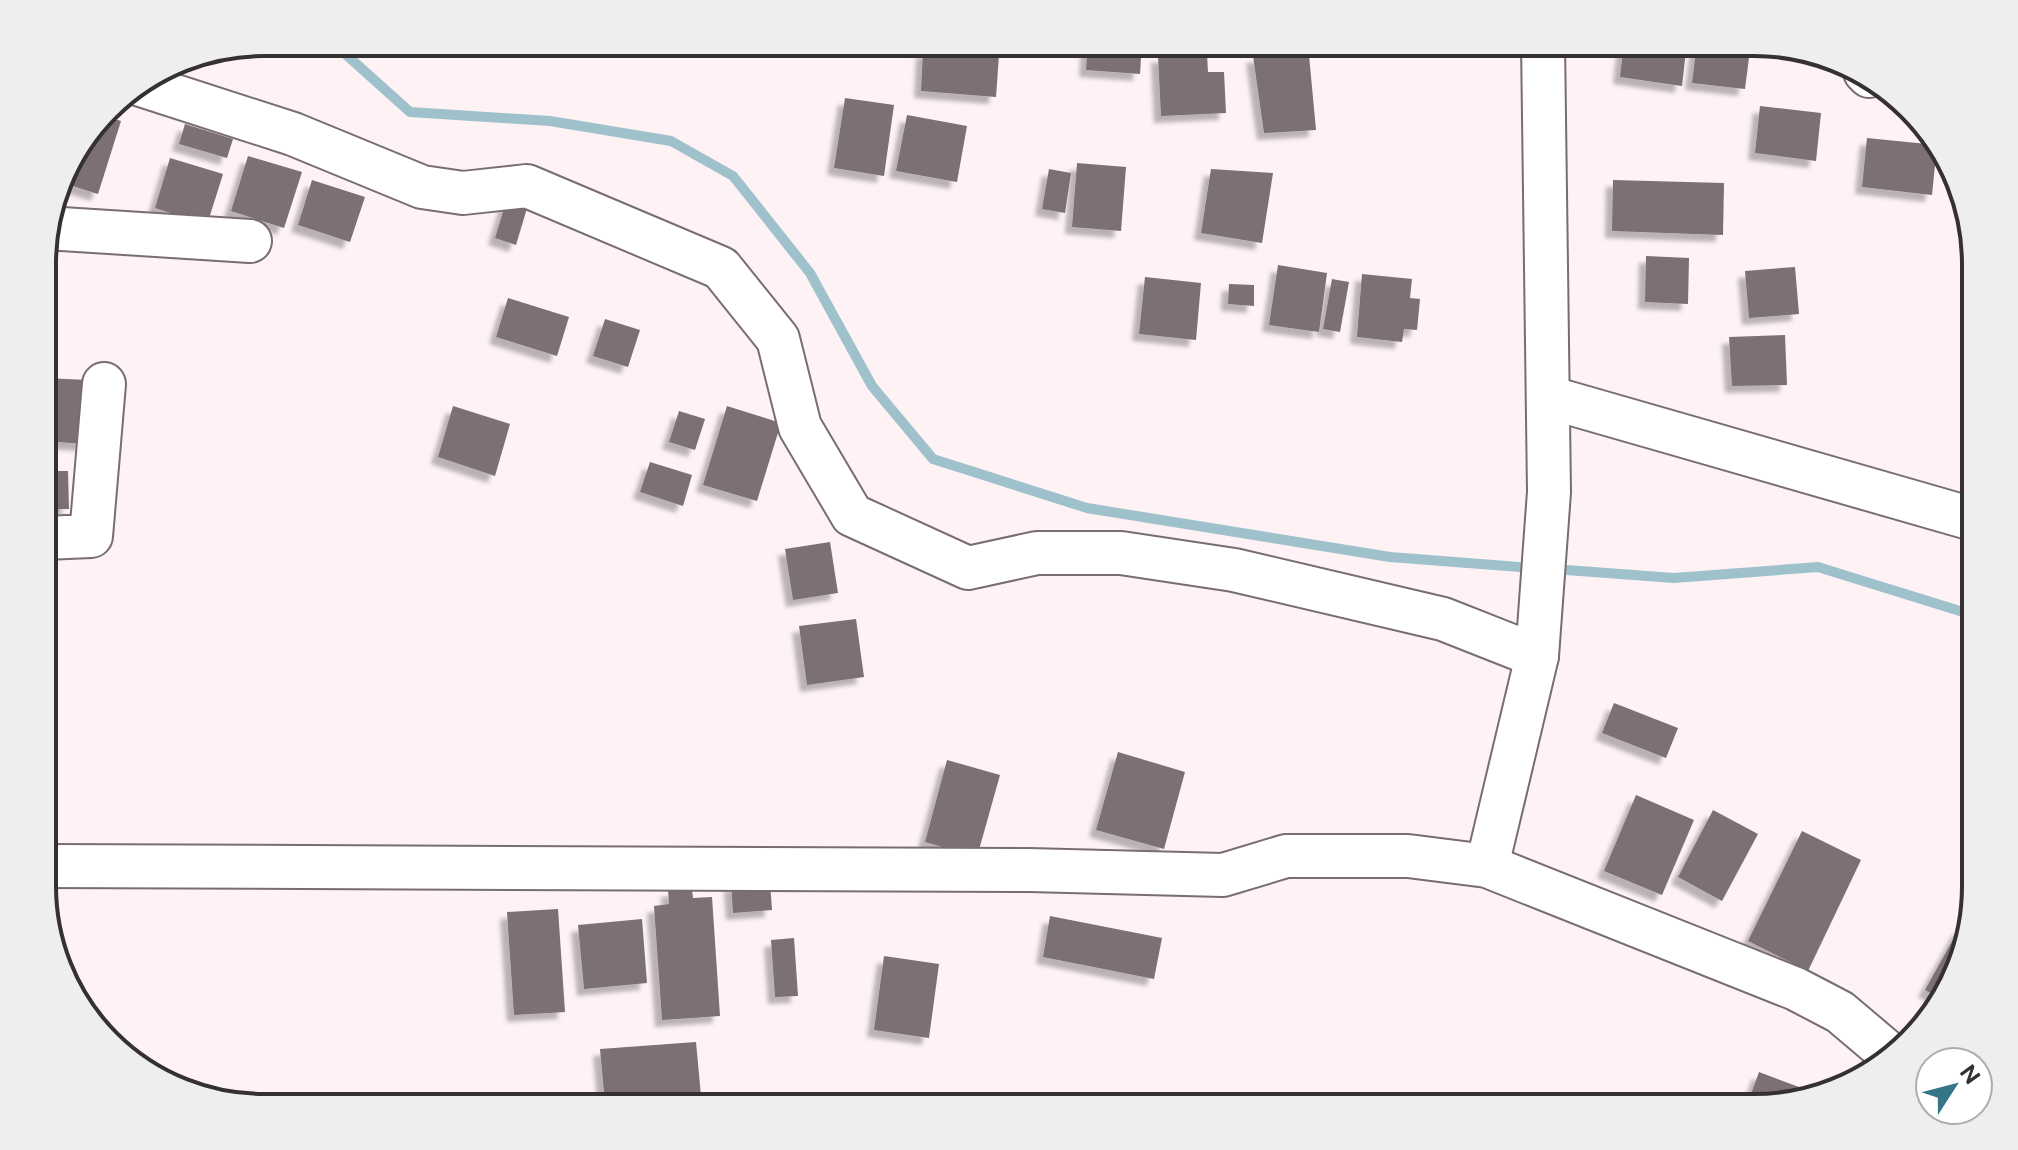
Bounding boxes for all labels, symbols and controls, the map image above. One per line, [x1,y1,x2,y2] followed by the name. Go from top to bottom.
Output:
[1914,1046,1994,1126] north arrow
[1955,1060,1986,1089] text: N

